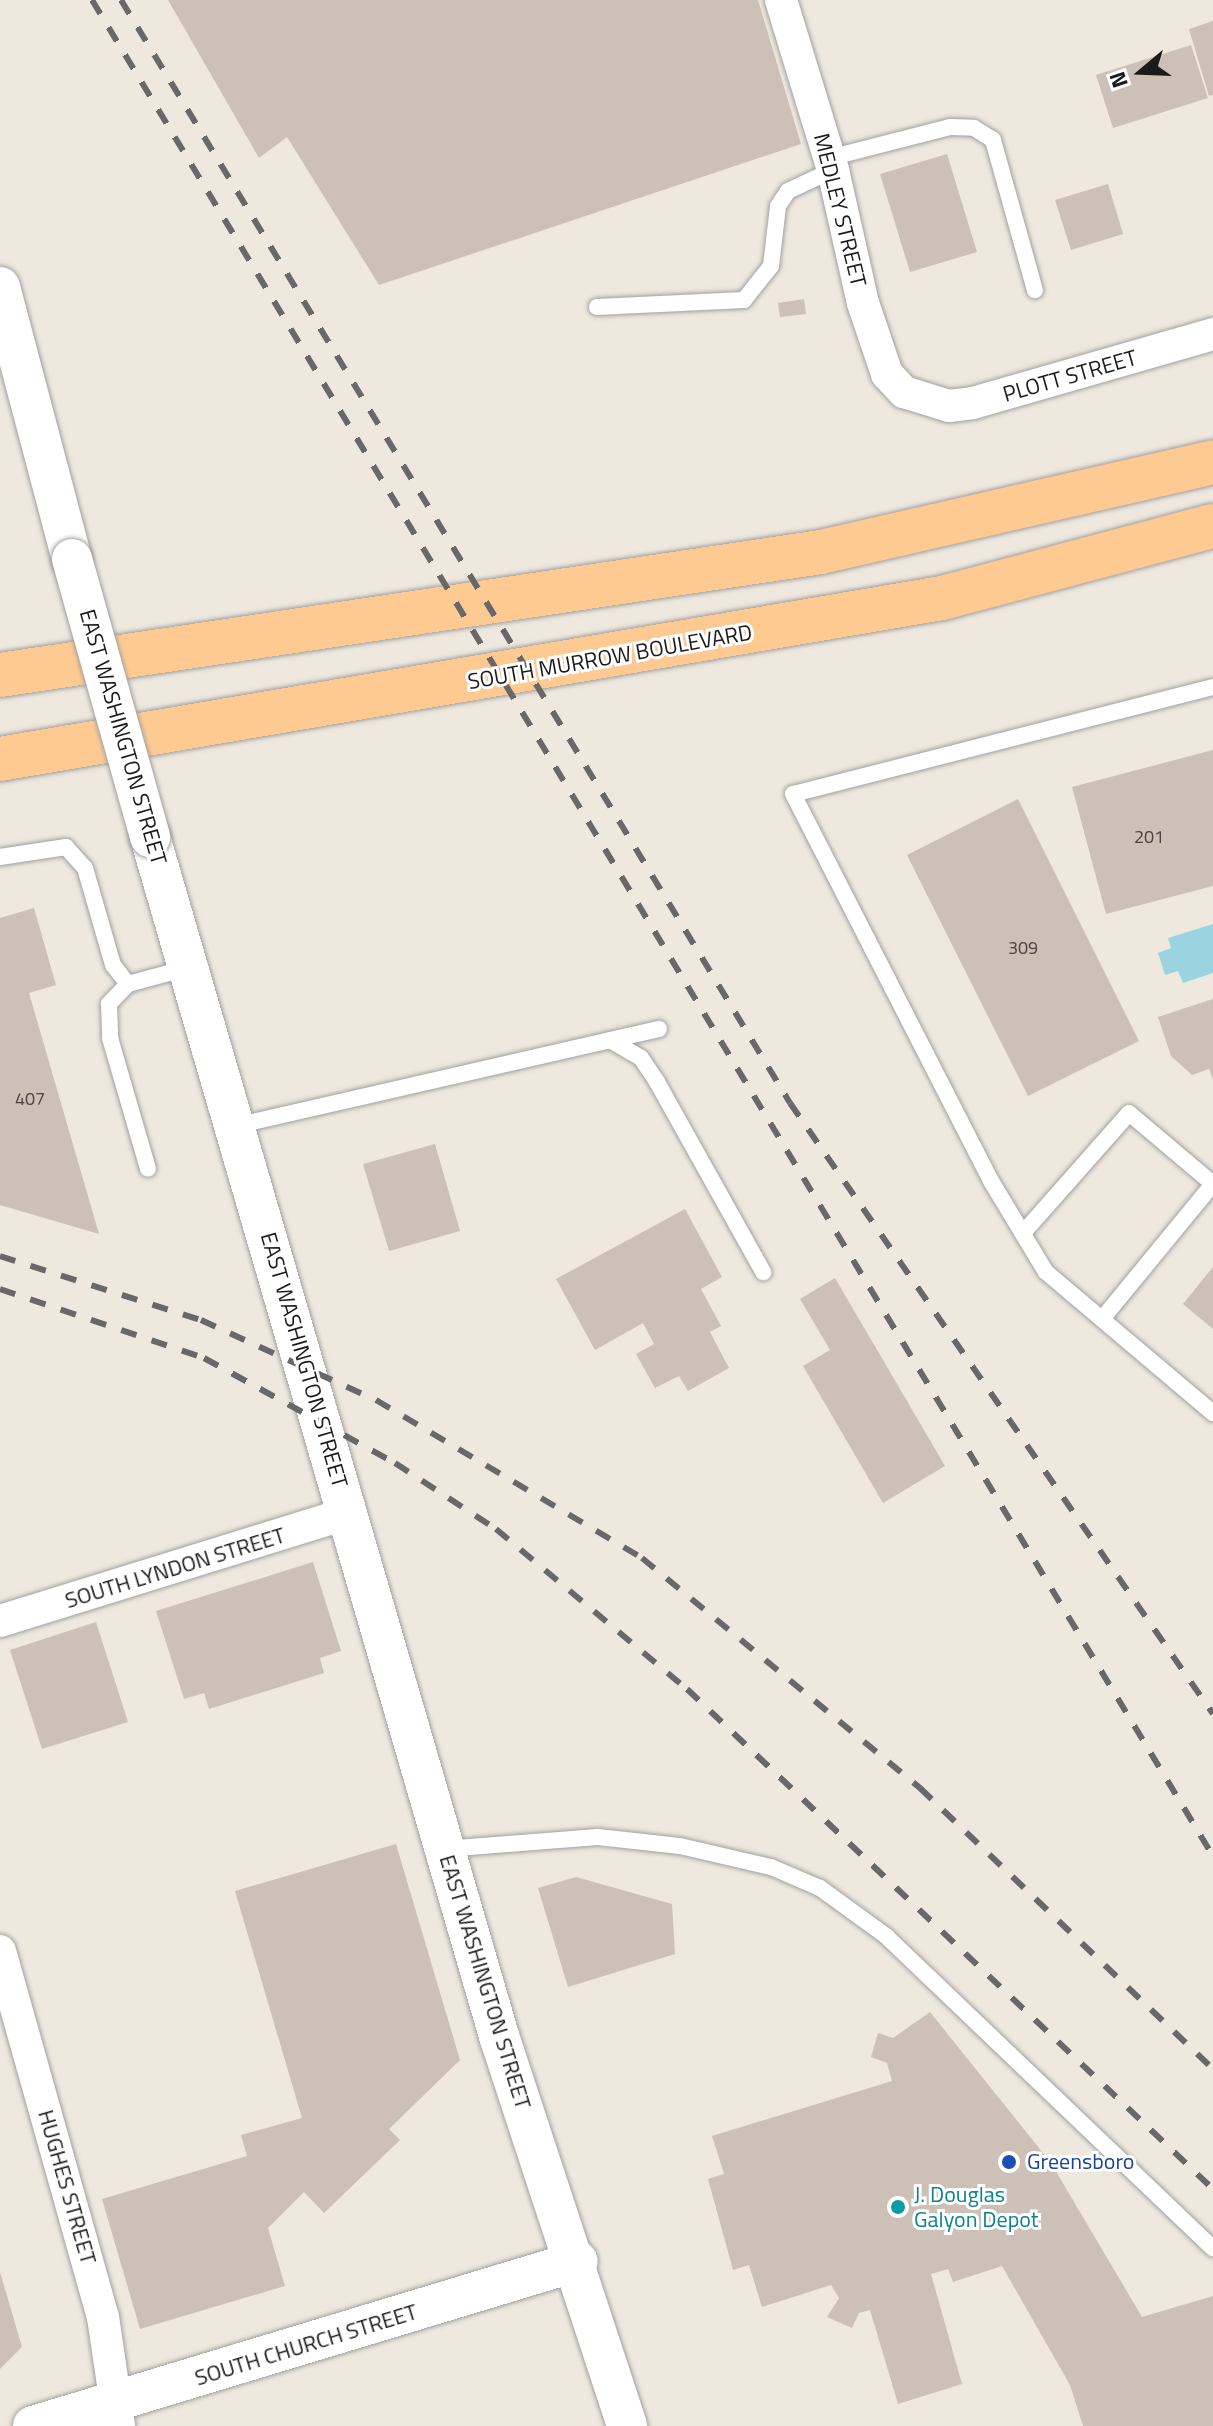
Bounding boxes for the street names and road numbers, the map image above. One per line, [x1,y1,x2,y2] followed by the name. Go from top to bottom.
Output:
[808,131,872,289] street label: MEDLEY STREET
[1000,344,1140,408] street label: PLOTT STREET
[74,606,172,868] street label: EAST WASHINGTON STREET
[466,619,754,695] street label: SOUTH MURROW BOULEVARD
[255,1229,353,1491] street label: EAST WASHINGTON STREET
[62,1522,288,1614] street label: SOUTH LYNDON STREET
[434,1852,536,2112] street label: EAST WASHINGTON STREET
[32,2107,102,2267] street label: HUGHES STREET
[192,2299,420,2391] street label: SOUTH CHURCH STREET

